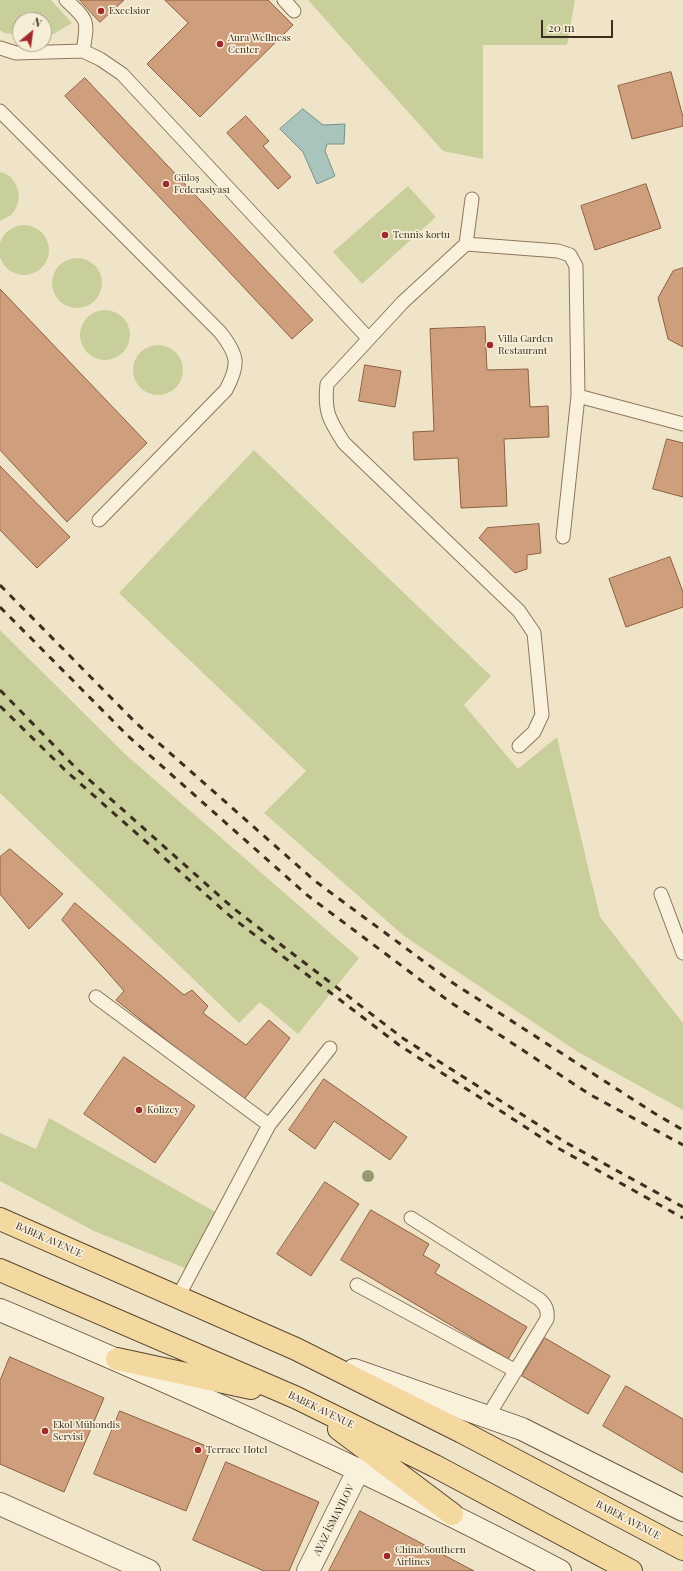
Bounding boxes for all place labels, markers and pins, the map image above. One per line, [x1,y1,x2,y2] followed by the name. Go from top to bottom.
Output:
[109,5,150,17] place label: Excelsior
[96,6,106,16] marker: Excelsior
[228,32,291,56] place label: Aura Wellness Center
[215,39,225,49] marker: Aura Wellness Center
[174,172,230,196] place label: Güləş Federasiyası
[161,179,171,189] marker: Güləş Federasiyası
[393,229,450,241] place label: Tennis kortu
[380,230,390,240] marker: Tennis kortu
[498,333,553,356] place label: Villa Garden Restaurant
[485,340,495,350] marker: Villa Garden Restaurant
[147,1104,179,1116] place label: Kolizey
[134,1105,144,1115] marker: Kolizey
[53,1419,120,1442] place label: Ekol Mühəndis Servisi
[40,1426,50,1436] marker: Ekol Mühəndis Servisi
[206,1444,267,1456] place label: Terrace Hotel
[193,1445,203,1455] marker: Terrace Hotel
[395,1544,466,1568] place label: China Southern Airlines
[382,1551,392,1561] marker: China Southern Airlines

